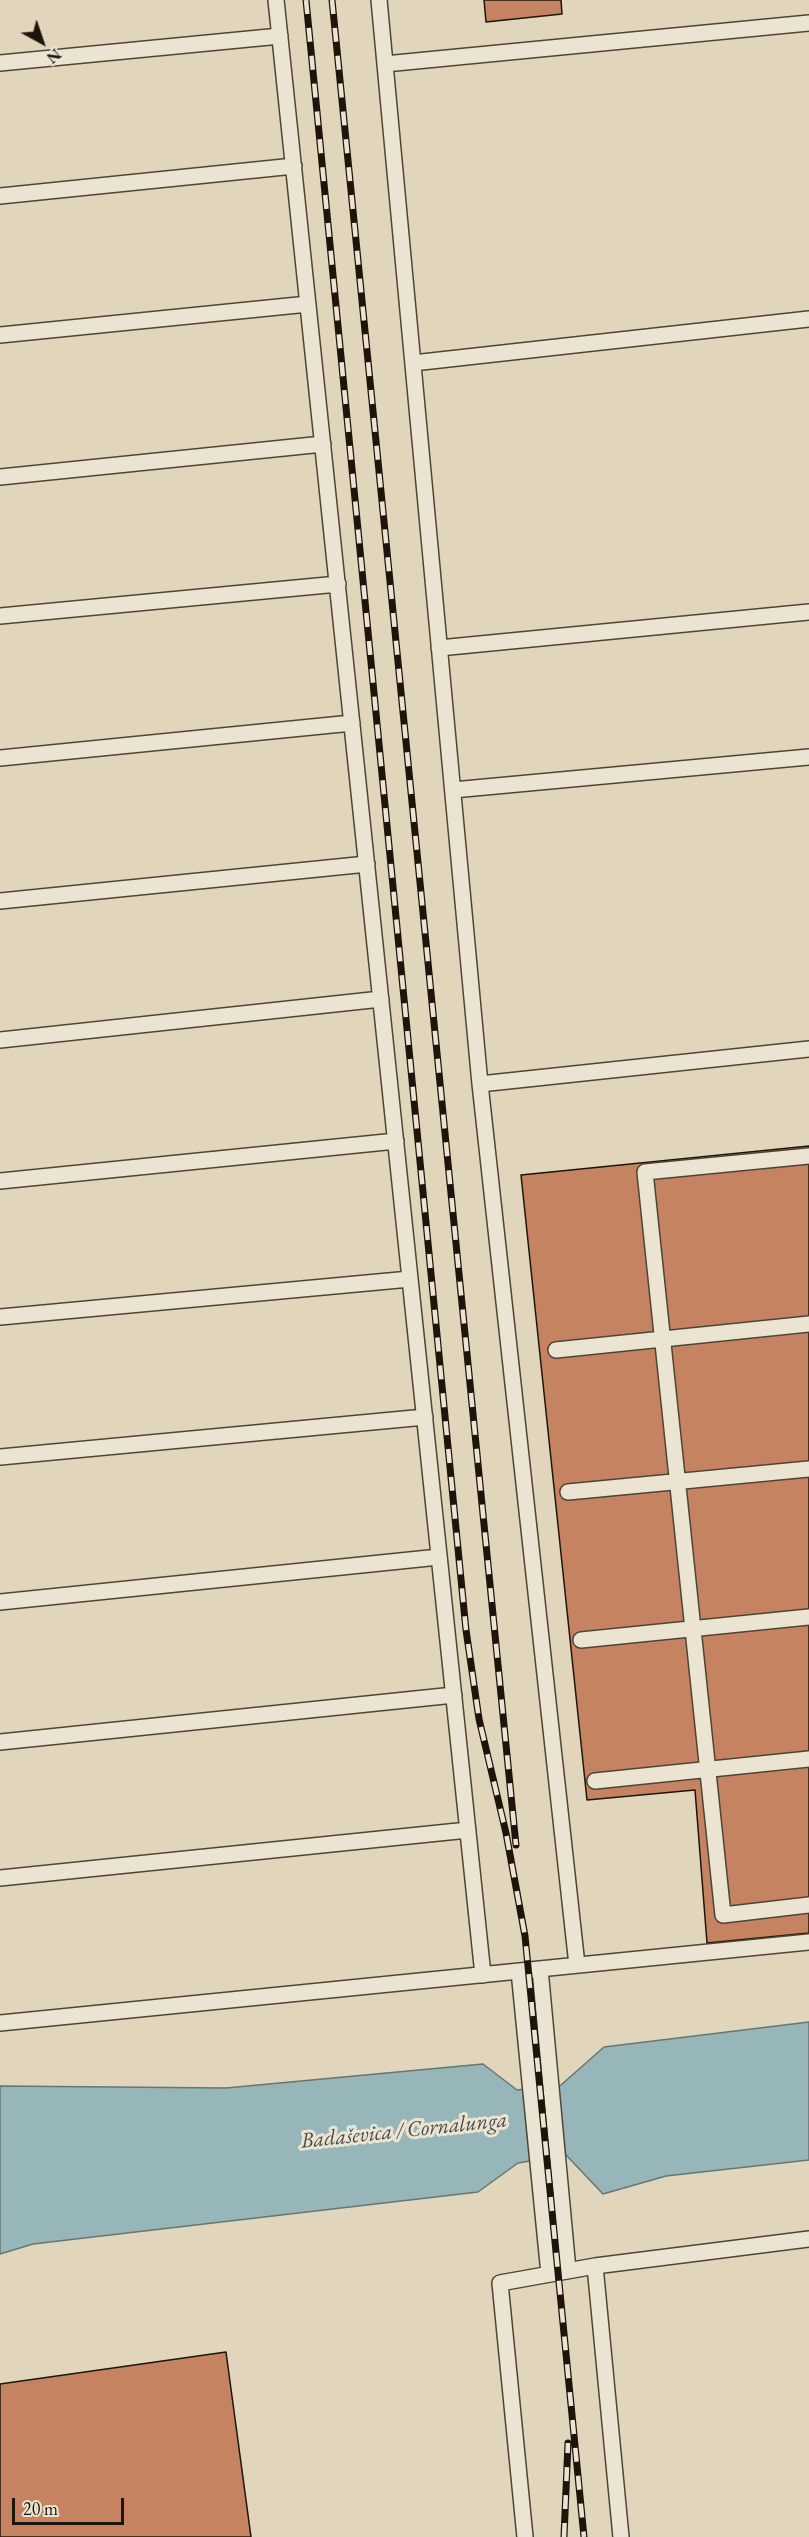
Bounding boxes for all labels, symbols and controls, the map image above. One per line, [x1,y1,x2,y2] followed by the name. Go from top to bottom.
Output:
[12,12,72,72] north arrow
[42,44,66,68] text: N
[299,2107,509,2155] water label: Badaševica / Cornalunga
[15,2486,128,2524] scale bar
[23,2497,58,2520] text: 20 m

